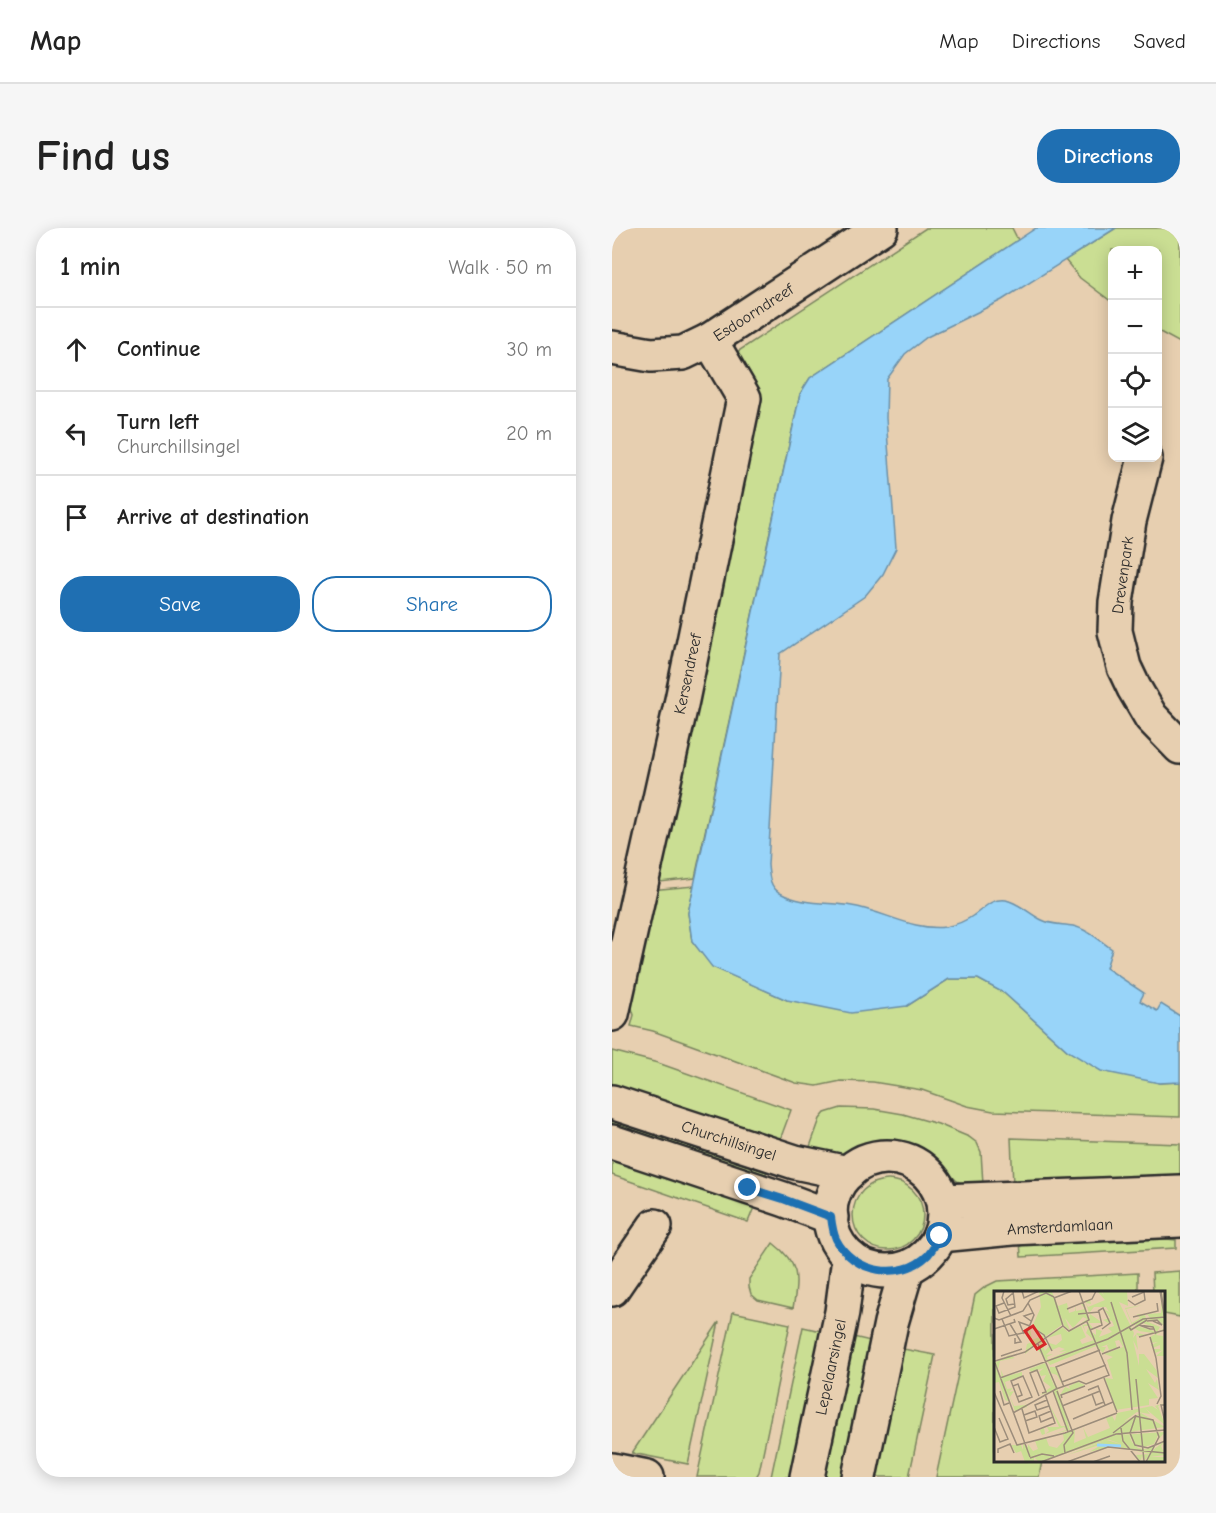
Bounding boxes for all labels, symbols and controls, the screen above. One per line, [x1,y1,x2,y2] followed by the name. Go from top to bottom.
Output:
[30,25,81,57] text: Map
[939,29,979,53] text: Map
[1012,29,1101,53] text: Directions
[1134,29,1186,53] text: Saved
[1037,129,1180,183] button: Directions
[36,132,170,181] text: Find us
[1108,246,1162,462] map controls
[1108,246,1162,300] button: +
[60,252,121,282] text: 1 min
[449,256,552,279] text: Walk · 50 m
[710,279,798,345] street label: Esdoorndreef
[1108,300,1162,354] button: −
[60,333,93,366] icon: ahead
[117,336,200,362] text: Continue
[506,338,552,361] text: 30 m
[1108,354,1162,408] button: locate
[1108,408,1162,462] button: layers
[117,409,199,435] text: Turn left
[60,417,93,450] icon: left
[506,422,552,445] text: 20 m
[117,435,240,458] text: Churchillsingel
[60,501,93,534] icon: arrive
[117,504,309,530] text: Arrive at destination
[1109,535,1137,615] street label: Drevenpark
[60,576,300,632] button: Save
[312,576,552,632] button: Share
[671,631,706,716] street label: Kersendreef
[679,1117,778,1165] street label: Churchillsingel
[734,1174,760,1200] route end
[1007,1215,1113,1239] street label: Amsterdamlaan
[926,1222,952,1248] route start
[994,1291,1165,1462] inset map
[812,1318,850,1417] street label: Lepelaarsingel

